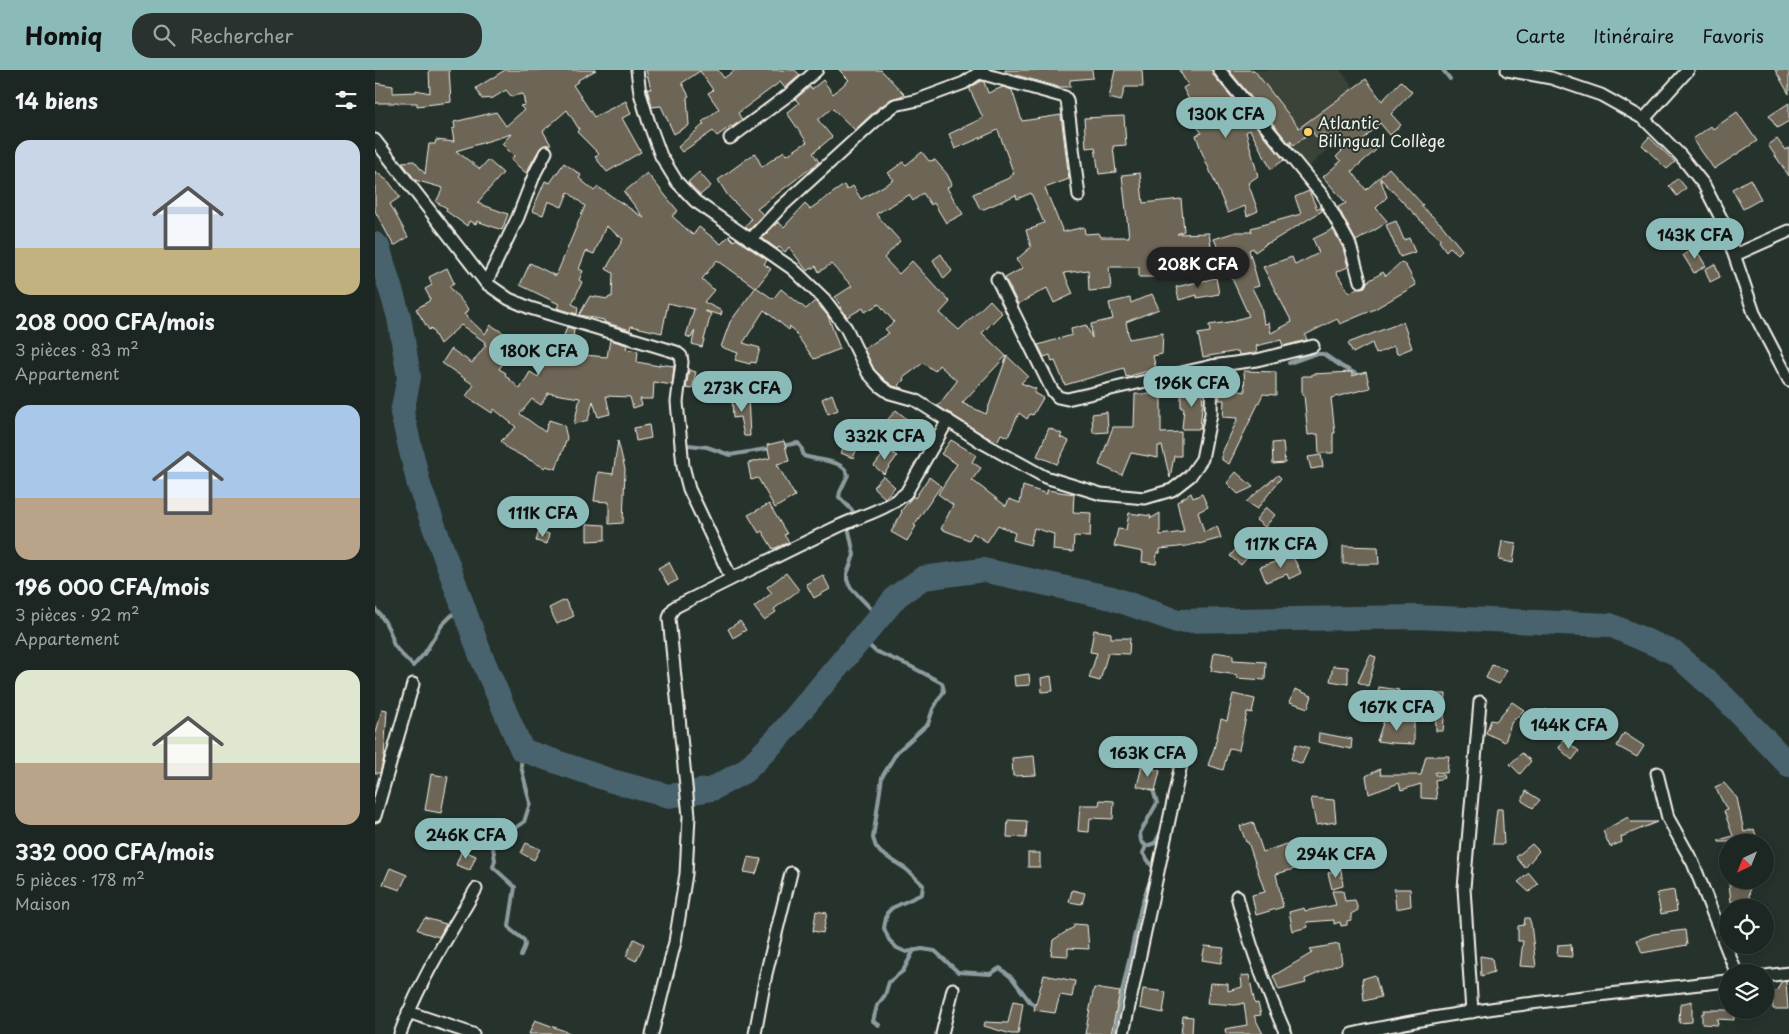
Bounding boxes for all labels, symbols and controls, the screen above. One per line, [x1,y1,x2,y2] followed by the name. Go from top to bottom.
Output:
[132,13,482,58] search box
[25,17,102,53] text: Homiq
[150,21,178,49] icon: search
[190,21,293,49] text: Rechercher
[1515,22,1565,49] text: Carte
[1593,22,1674,49] text: Itinéraire
[1702,22,1764,49] text: Favoris
[15,84,98,116] text: 14 biens
[332,86,360,114] icon: filters
[1174,97,1278,139] pin: 130K CFA
[1187,101,1265,125] text: 130K CFA
[1318,110,1446,152] place label: Atlantic Bilingual Collège
[1302,126,1314,138] marker: Atlantic Bilingual Collège
[143,173,233,263] icon: home
[1643,218,1747,260] pin: 143K CFA
[1657,222,1733,246] text: 143K CFA
[1146,246,1250,289] pin: 208K CFA
[1158,251,1238,275] text: 208K CFA
[15,305,215,337] text: 208 000 CFA/mois
[487,334,591,376] pin: 180K CFA
[15,337,139,361] text: 3 pièces · 83 m²
[500,338,578,362] text: 180K CFA
[15,361,119,385] text: Appartement
[1140,366,1244,408] pin: 196K CFA
[690,370,794,413] pin: 273K CFA
[1154,370,1230,394] text: 196K CFA
[703,375,781,399] text: 273K CFA
[833,418,937,461] pin: 332K CFA
[845,423,925,447] text: 332K CFA
[143,438,233,528] icon: home
[491,496,595,538] pin: 111K CFA
[508,500,578,524] text: 111K CFA
[1229,526,1333,569] pin: 117K CFA
[1245,531,1317,555] text: 117K CFA
[15,570,210,602] text: 196 000 CFA/mois
[15,602,139,626] text: 3 pièces · 92 m²
[15,626,119,650] text: Appartement
[1345,690,1449,732] pin: 167K CFA
[1359,694,1435,718] text: 167K CFA
[143,703,233,793] icon: home
[1517,708,1621,750] pin: 144K CFA
[1530,712,1608,736] text: 144K CFA
[1096,736,1200,778] pin: 163K CFA
[1110,740,1186,764] text: 163K CFA
[414,818,518,860] pin: 246K CFA
[426,822,506,846] text: 246K CFA
[1719,834,1774,889] north arrow
[1719,834,1774,1019] map controls
[15,835,214,867] text: 332 000 CFA/mois
[1284,836,1388,879] pin: 294K CFA
[1296,841,1376,865] text: 294K CFA
[15,867,145,891] text: 5 pièces · 178 m²
[15,891,70,915] text: Maison
[1719,899,1774,954] button: locate
[1719,964,1774,1019] button: layers

